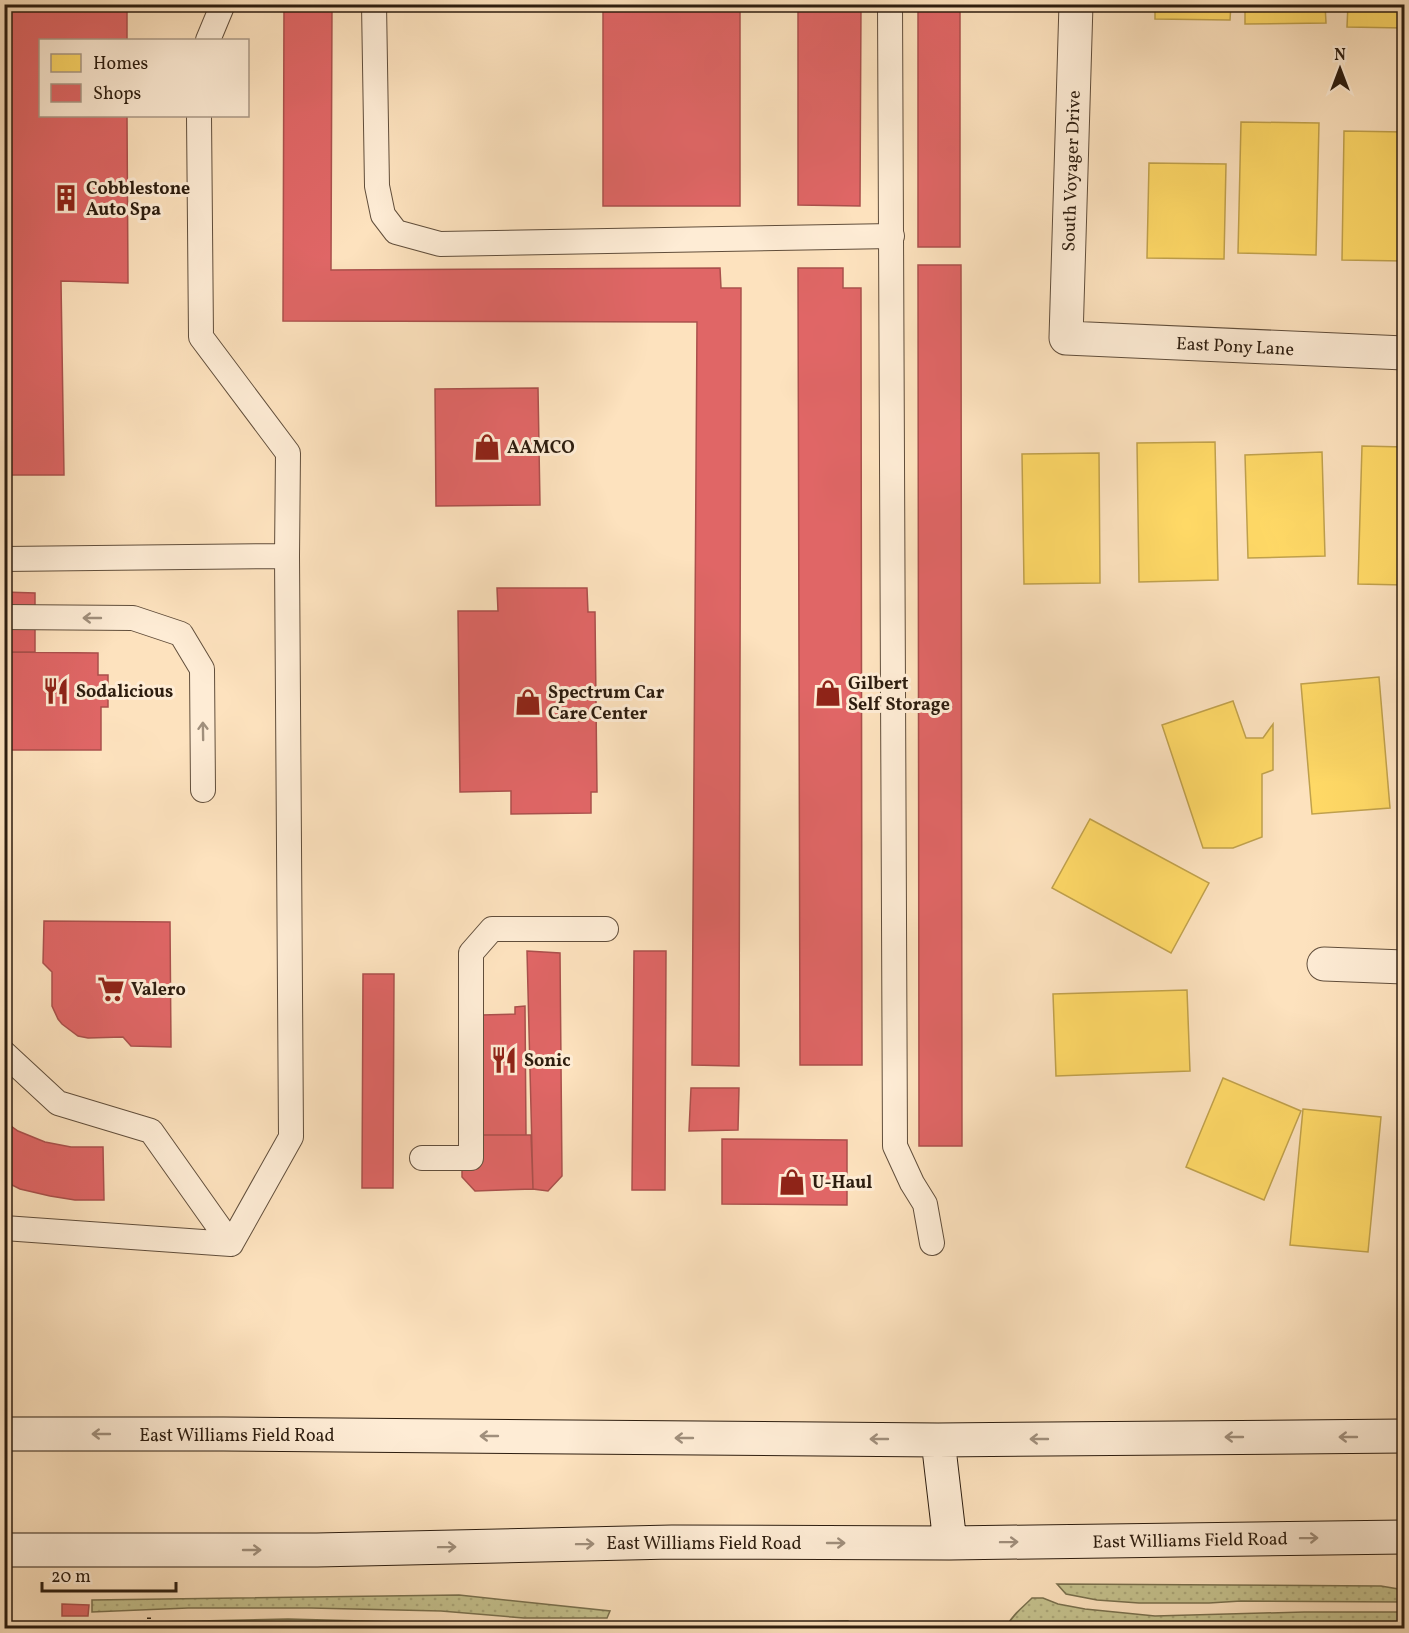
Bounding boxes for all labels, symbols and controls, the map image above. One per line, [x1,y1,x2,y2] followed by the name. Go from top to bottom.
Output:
[39,39,249,117] legend
[1310,39,1370,99] north arrow
[1334,45,1346,67] text: N
[93,52,148,77] text: Homes
[93,82,141,107] text: Shops
[1057,90,1088,252] street label: South Voyager Drive
[86,177,190,223] place label: Cobblestone Auto Spa
[51,183,81,213] building icon: Cobblestone Auto Spa
[1175,332,1295,363] street label: East Pony Lane
[472,432,502,462] shop icon: AAMCO
[507,436,575,461] place label: AAMCO
[82,612,102,624] one-way arrow
[848,672,950,718] place label: Gilbert Self Storage
[41,676,71,706] restaurant icon: Sodalicious
[813,678,843,708] shop icon: Gilbert Self Storage
[76,680,173,705] place label: Sodalicious
[548,681,665,727] place label: Spectrum Car Care Center
[513,687,543,717] shop icon: Spectrum Car Care Center
[197,722,209,742] one-way arrow
[96,974,126,1004] supermarket icon: Valero
[131,978,186,1003] place label: Valero
[489,1045,519,1075] restaurant icon: Sonic
[524,1049,571,1074] place label: Sonic
[777,1167,807,1197] shop icon: U-Haul
[812,1171,872,1196] place label: U-Haul
[139,1424,335,1449] street label: East Williams Field Road
[92,1428,112,1440] one-way arrow
[480,1430,500,1442] one-way arrow
[1339,1431,1359,1443] one-way arrow
[675,1432,695,1444] one-way arrow
[1224,1432,1244,1443] one-way arrow
[1029,1433,1049,1445] one-way arrow
[870,1434,890,1445] one-way arrow
[1092,1527,1288,1556] street label: East Williams Field Road
[606,1532,802,1557] street label: East Williams Field Road
[1298,1533,1318,1544] one-way arrow
[825,1537,845,1549] one-way arrow
[998,1537,1018,1548] one-way arrow
[574,1538,594,1550] one-way arrow
[436,1541,456,1553] one-way arrow
[241,1544,261,1556] one-way arrow
[42,1555,176,1593] scale bar
[51,1565,91,1590] text: 20 m

